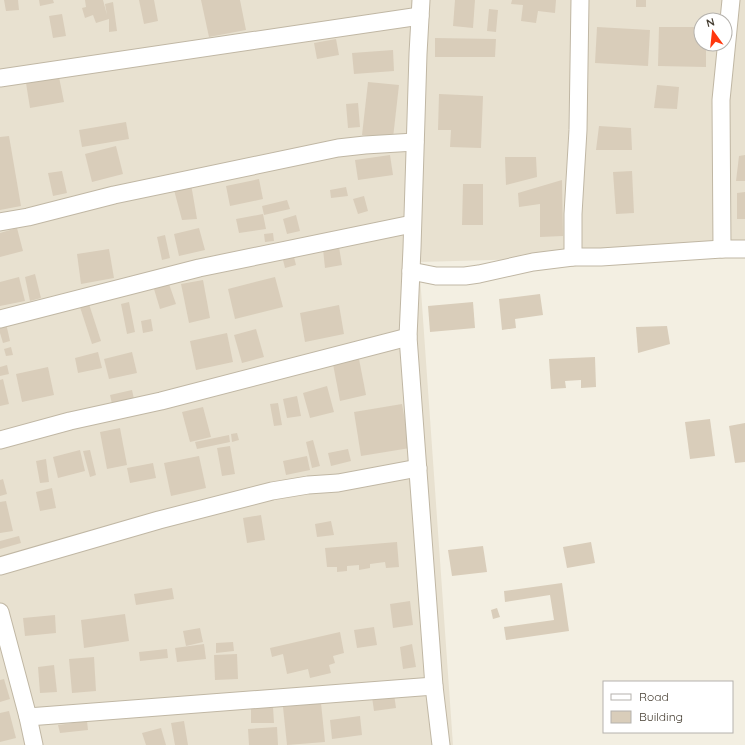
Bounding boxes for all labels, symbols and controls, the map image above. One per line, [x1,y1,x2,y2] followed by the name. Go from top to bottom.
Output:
[693,12,733,52] north arrow
[705,15,716,30] text: N
[603,681,733,733] legend
[639,689,669,704] text: Road
[639,709,683,724] text: Building

